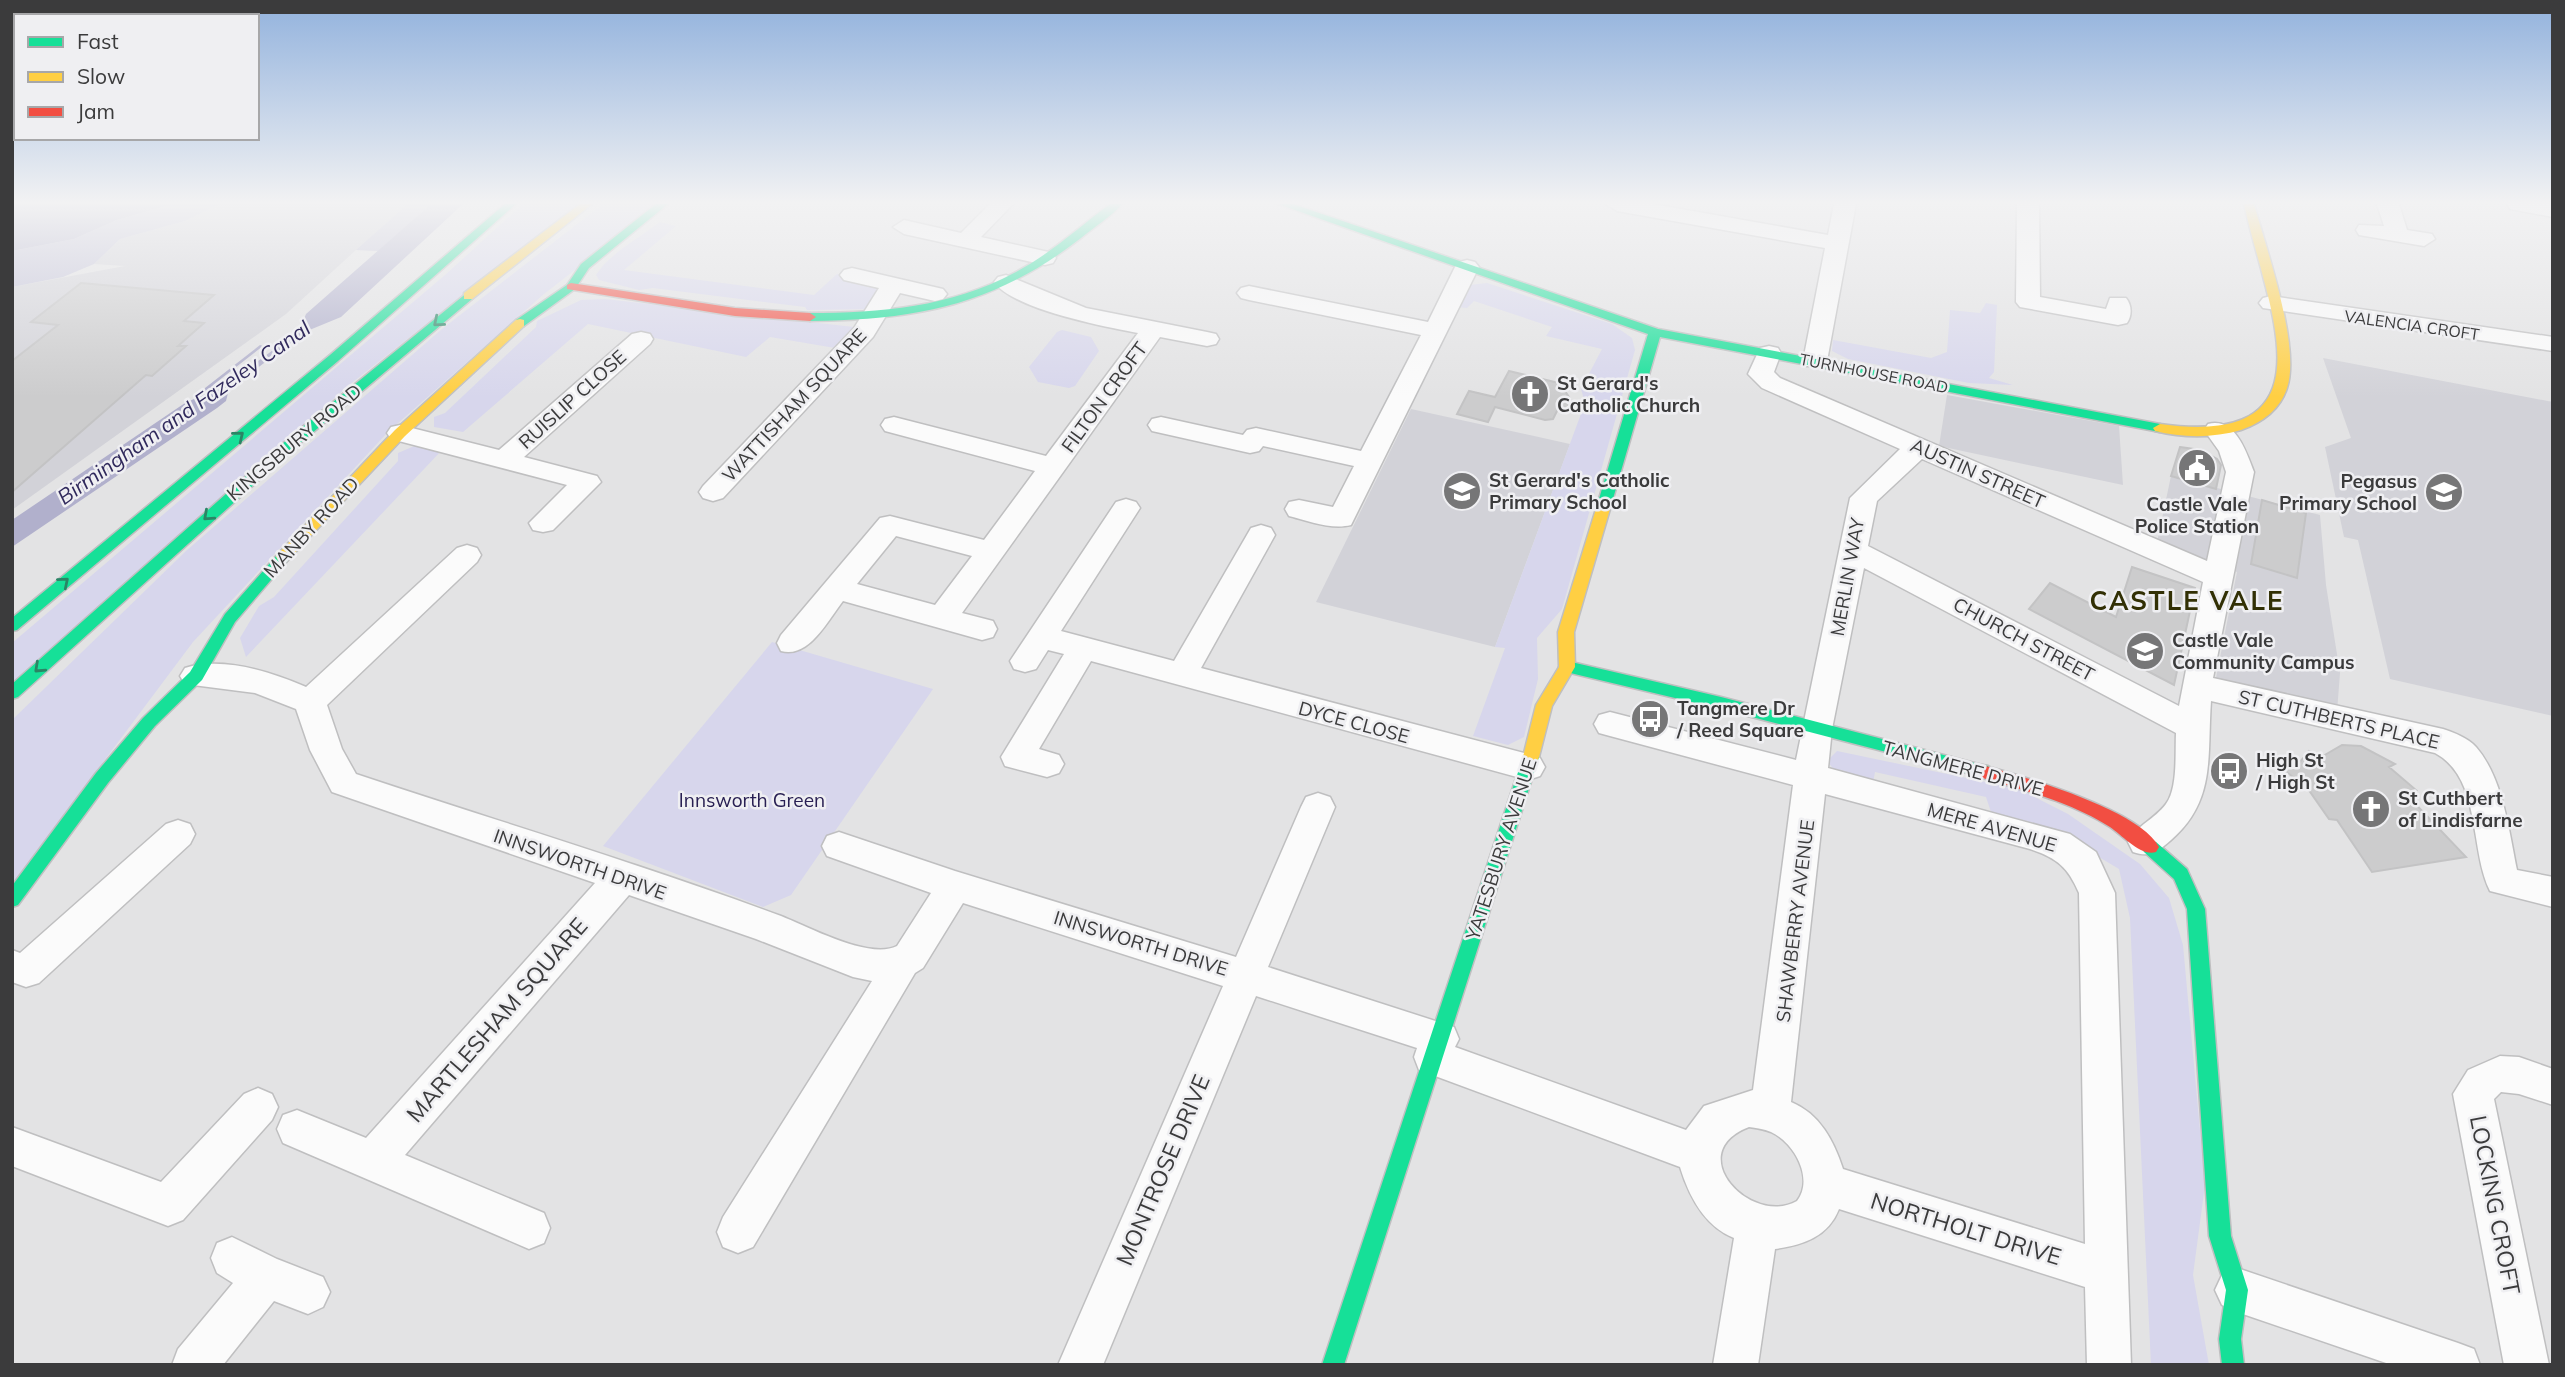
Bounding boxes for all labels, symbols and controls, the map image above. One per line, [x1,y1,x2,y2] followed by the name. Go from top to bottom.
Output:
[14,14,259,140] legend
[77,28,119,54] text: Fast
[77,63,125,89] text: Slow
[77,98,115,124] text: Jam
[2343,306,2481,344] street label: VALENCIA CROFT
[433,314,446,326] one-way arrow
[52,315,315,510] water label: Birmingham and Fazeley Canal
[717,323,871,487] street label: WATTISHAM SQUARE
[1056,337,1152,457] street label: FILTON CROFT
[513,344,631,454] street label: RUISLIP CLOSE
[1798,349,1950,397] street label: TURNHOUSE ROAD
[1557,371,1700,417] place label: St Gerard's Catholic Church
[1509,373,1551,415] church icon: St Gerard's Catholic Church
[222,379,366,505] street label: KINGSBURY ROAD
[231,431,243,444] one-way arrow
[1907,433,2049,514] street label: AUSTIN STREET
[2176,447,2218,489] public building icon: Castle Vale Police Station
[1489,468,1670,514] place label: St Gerard's Catholic Primary School
[2279,469,2417,515] place label: Pegasus Primary School
[1441,470,1483,512] school or university icon: St Gerard's Catholic Primary School
[2423,471,2465,513] school or university icon: Pegasus Primary School
[258,472,364,582] street label: MANBY ROAD
[2135,492,2259,538] place label: Castle Vale Police Station
[203,508,216,520] one-way arrow
[1825,516,1869,638] street label: MERLIN WAY
[57,577,69,590] one-way arrow
[2089,584,2285,617] district label: CASTLE VALE
[1949,592,2099,687] street label: CHURCH STREET
[2172,628,2355,674] place label: Castle Vale Community Campus
[2124,630,2166,672] school or university icon: Castle Vale Community Campus
[34,660,47,673] one-way arrow
[2236,684,2442,754] street label: ST CUTHBERTS PLACE
[1296,696,1412,748] street label: DYCE CLOSE
[1676,696,1804,742] place label: Tangmere Dr / Reed Square
[1629,698,1671,740] bus stop icon: Tangmere Dr / Reed Square
[1880,735,2046,801] street label: TANGMERE DRIVE
[2255,748,2335,794] place label: High St / High St
[2208,750,2250,792] bus stop icon: High St / High St
[1460,755,1542,944] street label: YATESBURY AVENUE
[2398,786,2523,832] place label: St Cuthbert of Lindisfarne
[679,788,825,812] park label: Innsworth Green
[2350,788,2392,830] church icon: St Cuthbert of Lindisfarne
[1925,797,2059,857] street label: MERE AVENUE
[1771,818,1819,1024] street label: SHAWBERRY AVENUE
[491,823,669,905] street label: INNSWORTH DRIVE
[1051,905,1231,981] street label: INNSWORTH DRIVE
[400,911,593,1128] street label: MARTLESHAM SQUARE
[1109,1070,1216,1270] street label: MONTROSE DRIVE
[2464,1113,2527,1297] street label: LOCKING CROFT
[1867,1186,2065,1271] street label: NORTHOLT DRIVE

